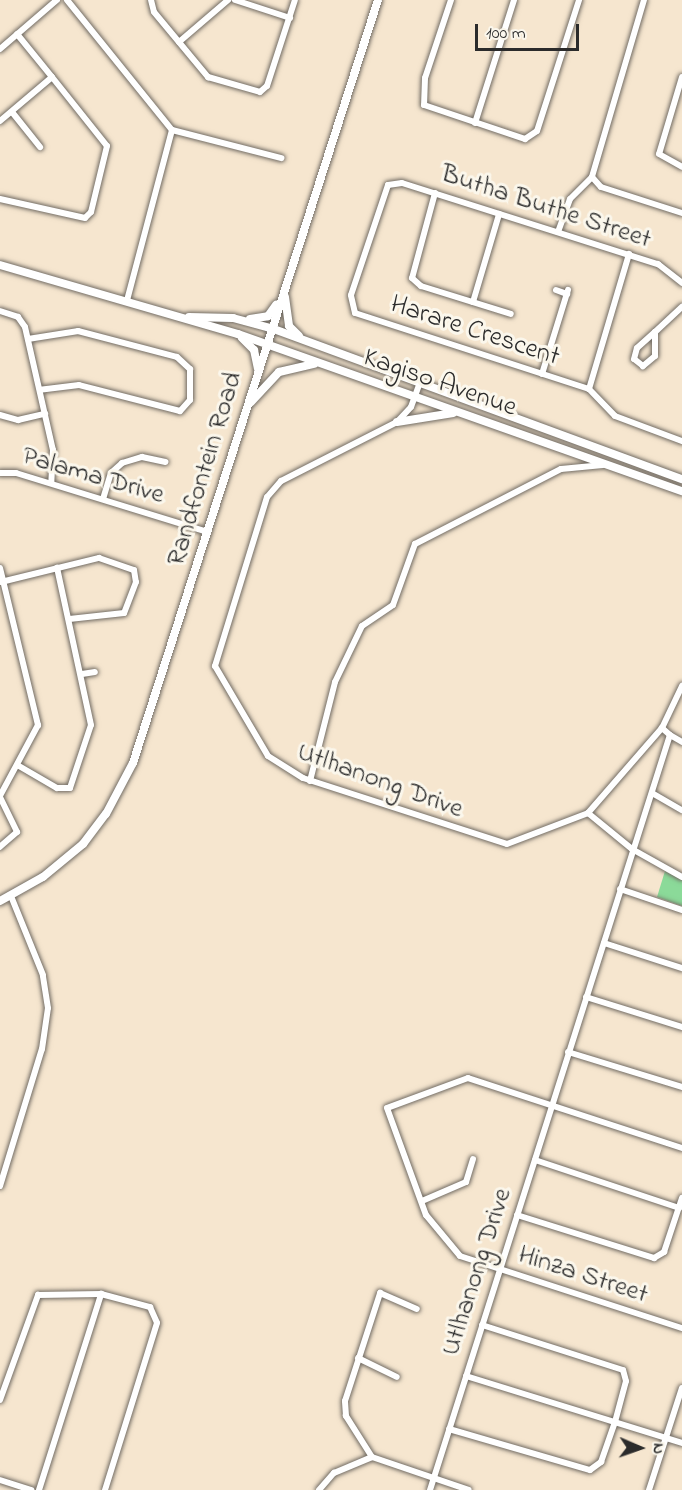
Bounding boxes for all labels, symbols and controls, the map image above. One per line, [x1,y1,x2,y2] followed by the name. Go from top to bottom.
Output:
[478,12,582,50] scale bar
[486,21,526,47] text: 100 m
[437,158,655,256] street label: Butha Buthe Street
[386,288,564,374] street label: Harare Crescent
[359,342,521,424] street label: Kagiso Avenue
[160,368,250,570] street label: Randfontein Road
[18,440,168,512] street label: Palama Drive
[293,736,467,826] street label: Utlhanong Drive
[435,1184,519,1360] street label: Utlhanong Drive
[514,1239,652,1311] street label: Hinza Street
[610,1418,670,1478] north arrow
[646,1443,670,1454] text: N

